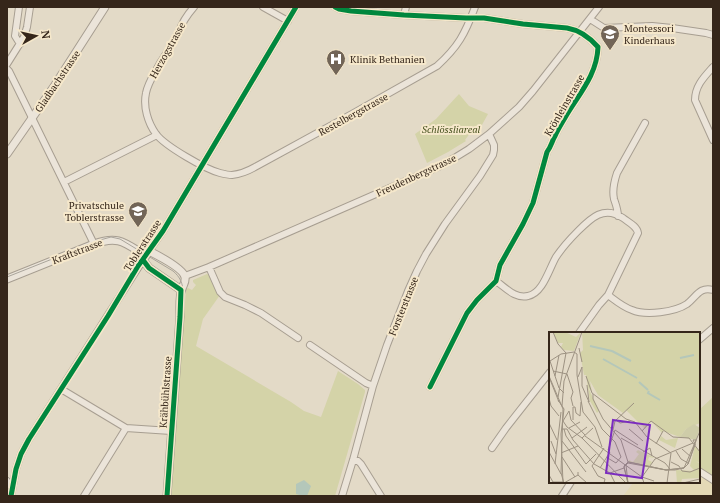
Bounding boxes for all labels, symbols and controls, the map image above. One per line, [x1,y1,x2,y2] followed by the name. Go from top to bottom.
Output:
[16,16,56,56] north arrow
[147,20,188,81] street label: Herzogstrasse
[624,22,675,47] place label: Montessori Kinderhaus
[599,23,621,51] school or university icon: Montessori Kinderhaus
[38,30,54,40] text: N
[32,48,83,115] street label: Gladbachstrasse
[325,48,347,76] hospital icon: Klinik Bethanien
[350,53,425,66] place label: Klinik Bethanien
[541,72,587,139] street label: Krönleinstrasse
[316,90,390,139] street label: Restelbergstrasse
[422,123,481,136] park label: Schlössliareal
[374,151,458,200] street label: Freudenbergstrasse
[65,199,124,224] place label: Privatschule Toblerstrasse
[127,200,149,228] school or university icon: Privatschule Toblerstrasse
[121,217,164,274] street label: Toblerstrasse
[50,236,104,267] street label: Kraftstrasse
[386,275,421,338] street label: Forsterstrasse
[549,332,700,483] inset map
[157,356,174,428] street label: Krähbühlstrasse

